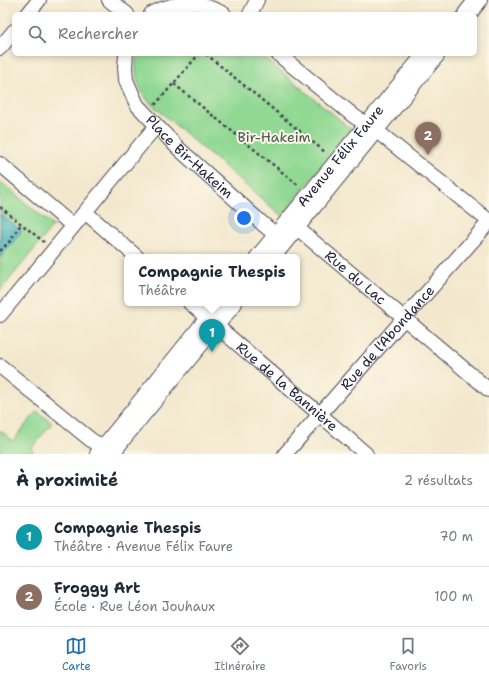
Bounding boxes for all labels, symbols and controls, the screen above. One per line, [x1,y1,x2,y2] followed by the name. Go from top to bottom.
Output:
[12,12,477,56] search box
[26,23,48,45] icon: search
[58,24,139,44] text: Rechercher
[293,101,388,211] street label: Avenue Félix Faure
[142,111,237,202] street label: Place Bir-Hakeim
[415,122,441,155] pin: 2
[237,128,311,146] park label: Bir-Hakeim
[234,208,254,228] your location
[321,246,390,308] street label: Rue du Lac
[124,254,300,306] popup
[138,262,286,282] text: Compagnie Thespis
[336,281,438,394] street label: Rue de l'Abondance
[138,282,187,299] text: Théâtre
[199,319,225,352] pin: 1
[233,338,342,435] street label: Rue de la Bannière
[16,469,118,491] text: À proximité
[404,472,473,489] text: 2 résultats
[54,518,201,538] text: Compagnie Thespis
[26,528,32,545] text: 1
[439,528,473,545] text: 70 m
[54,538,233,555] text: Théâtre · Avenue Félix Faure
[54,578,140,598] text: Froggy Art
[24,588,34,605] text: 2
[434,588,473,605] text: 100 m
[54,598,215,615] text: École · Rue Léon Jouhaux
[62,635,91,674] tab: Carte
[215,635,266,674] tab: Itinéraire
[390,635,427,674] tab: Favoris

